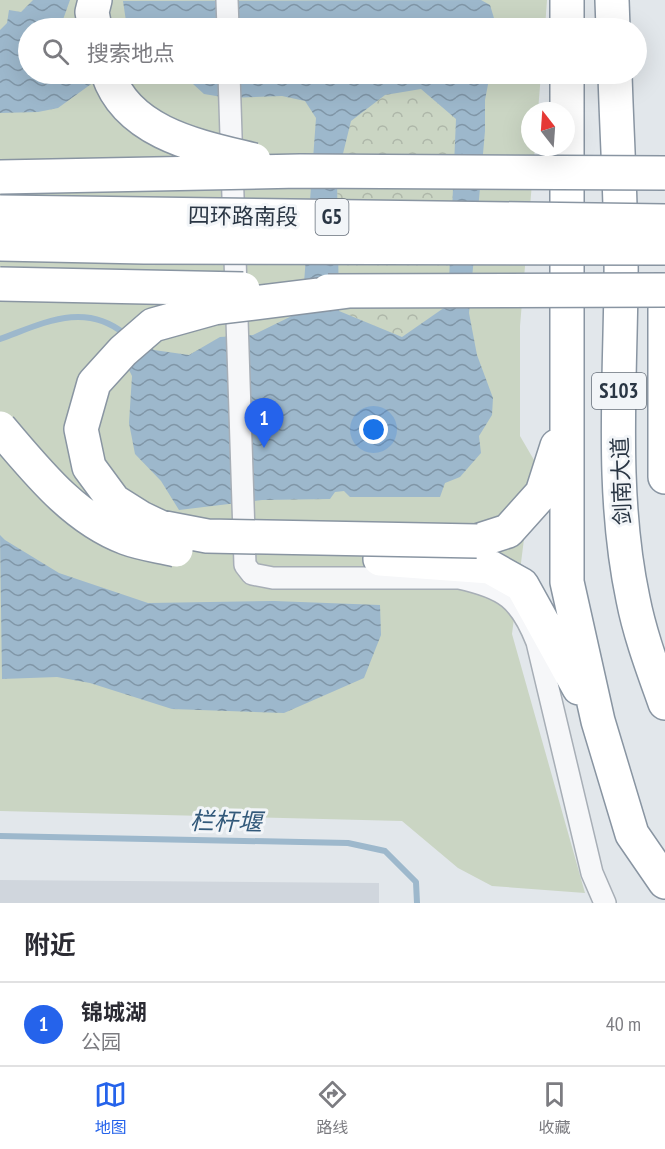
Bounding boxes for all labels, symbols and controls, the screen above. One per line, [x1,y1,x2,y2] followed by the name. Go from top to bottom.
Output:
[18,18,647,84] search box
[39,35,72,68] icon: search
[87,39,175,67] text: 搜索地点
[521,102,575,156] north arrow
[316,199,348,235] road number: G5
[188,201,298,231] street label: 四环路南段
[592,373,646,409] road number: S103
[244,398,284,448] pin: 1
[359,415,388,444] your location
[605,437,637,525] street label: 剑南大道
[190,805,266,838] water label: 栏杆堰
[24,928,76,961] text: 附近
[81,998,147,1026] text: 锦城湖
[39,1011,48,1037] text: 1
[606,1011,641,1037] text: 40 m
[81,1029,121,1055] text: 公园
[94,1078,127,1138] tab: 地图
[316,1078,349,1138] tab: 路线
[538,1078,571,1138] tab: 收藏

